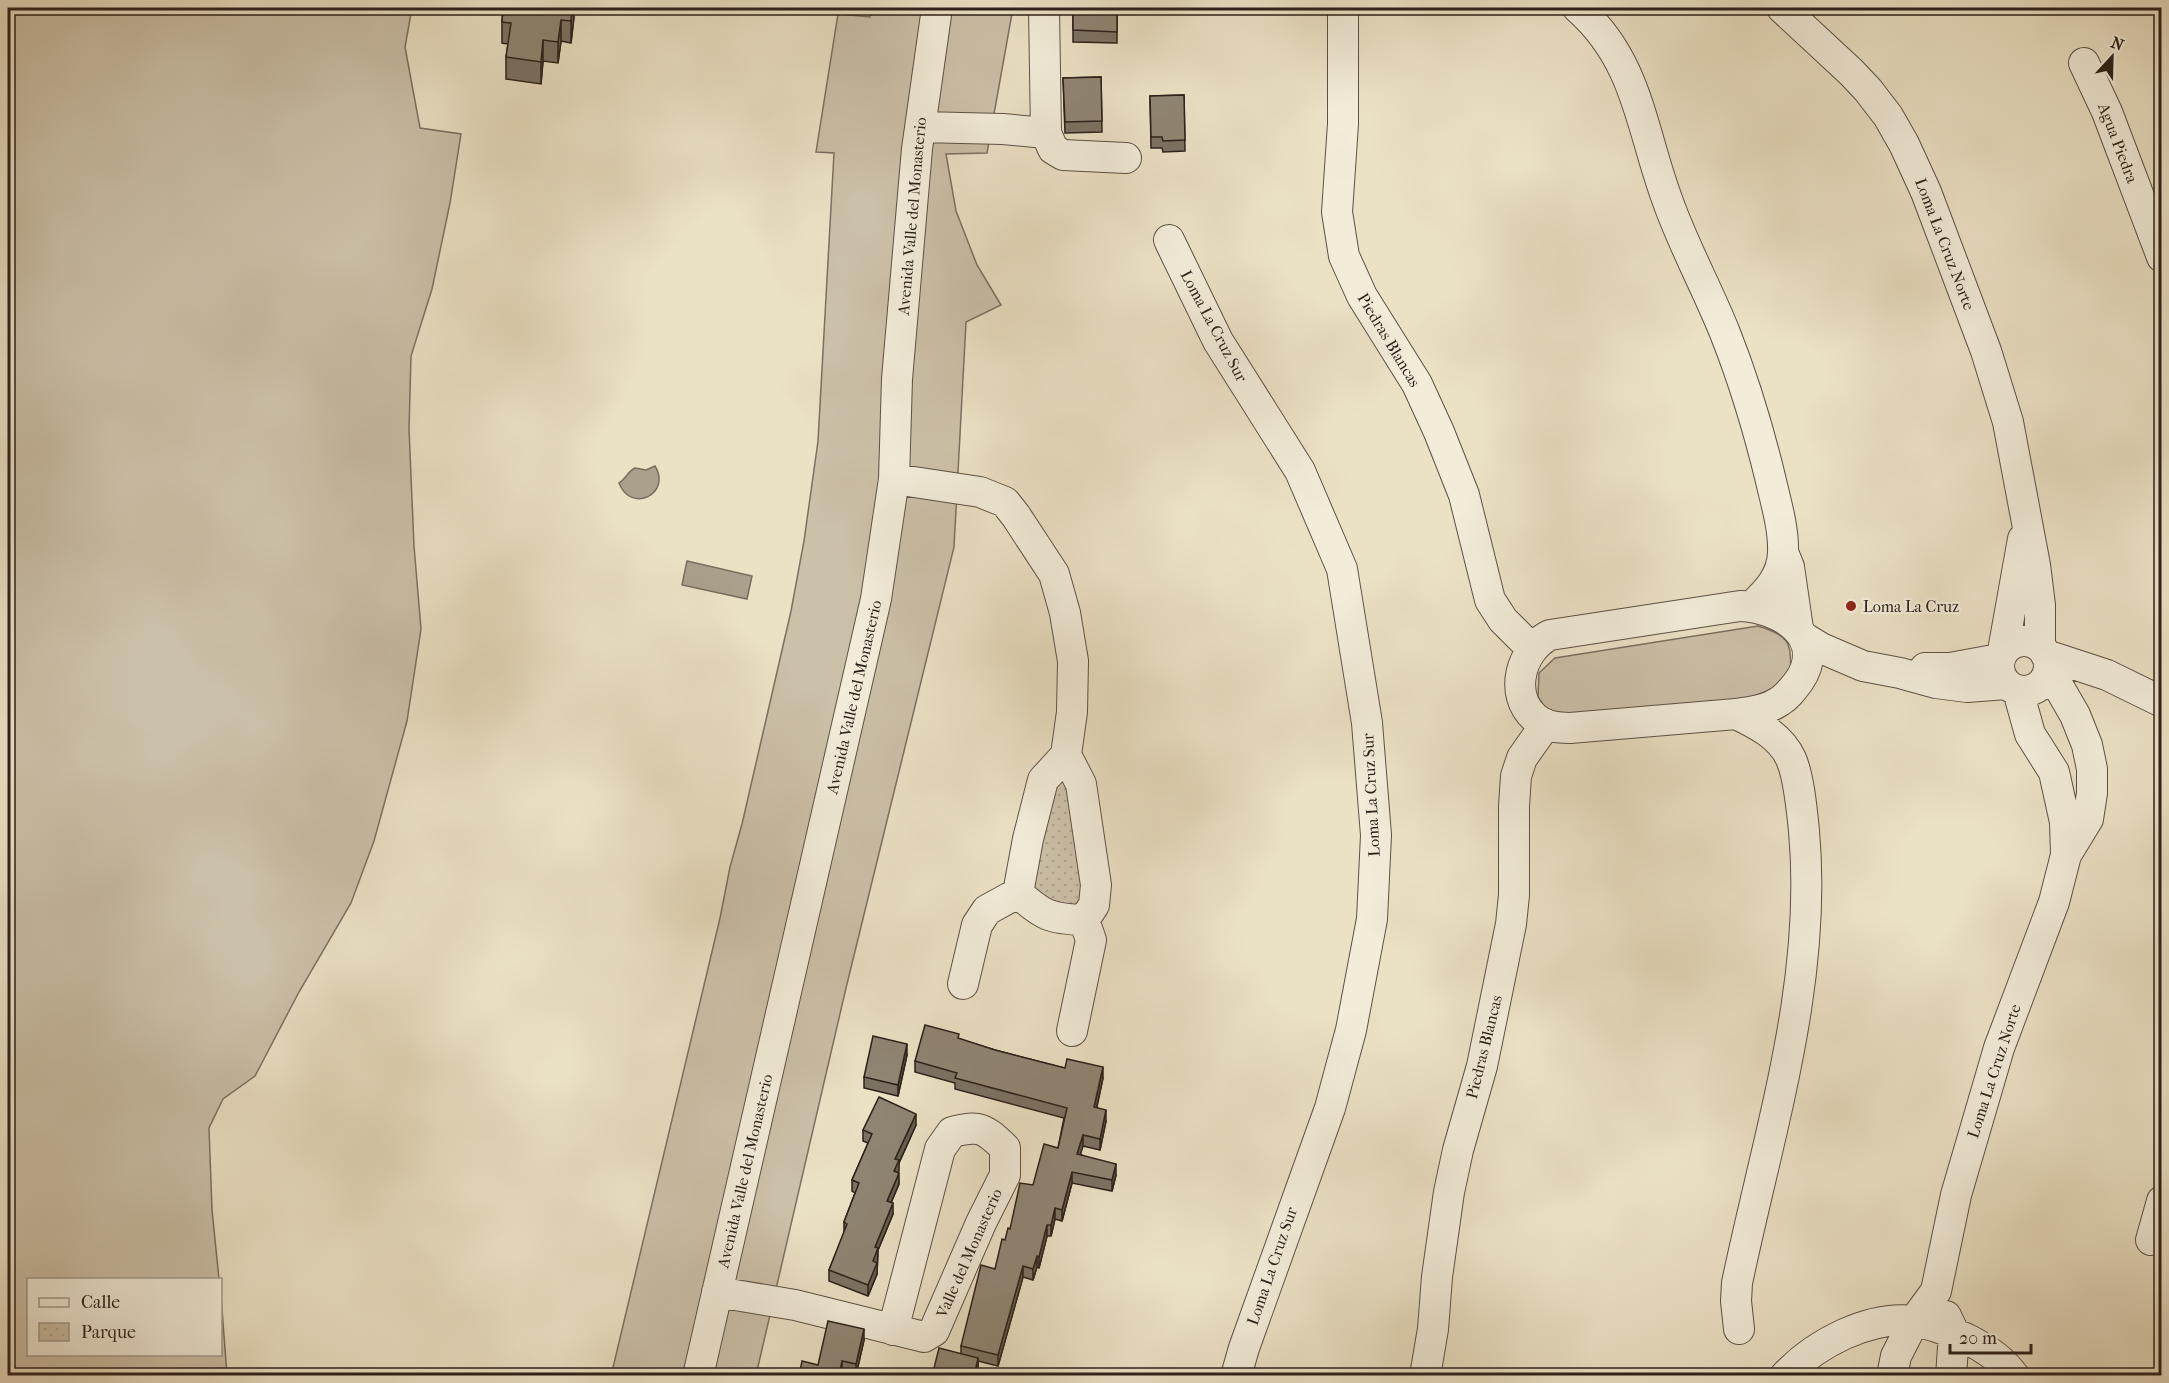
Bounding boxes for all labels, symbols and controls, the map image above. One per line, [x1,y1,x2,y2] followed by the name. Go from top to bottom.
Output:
[2082,27,2142,87] north arrow
[2108,32,2127,55] text: N
[2094,99,2142,186] street label: Agua Piedra
[894,116,930,317] street label: Avenida Valle del Monasterio
[1911,175,1979,313] street label: Loma La Cruz Norte
[1177,267,1251,385] street label: Loma La Cruz Sur
[1353,290,1425,390] street label: Piedras Blancas
[1863,597,1959,616] place label: Loma La Cruz
[822,598,886,797] street label: Avenida Valle del Monasterio
[1844,599,1858,613] marker: Loma La Cruz
[1358,733,1384,857] street label: Loma La Cruz Sur
[1462,993,1506,1101] street label: Piedras Blancas
[1963,1001,2025,1140] street label: Loma La Cruz Norte
[713,1072,777,1271] street label: Avenida Valle del Monasterio
[932,1185,1006,1321] street label: Valle del Monasterio
[1243,1204,1301,1328] street label: Loma La Cruz Sur
[27,1278,222,1356] legend
[81,1292,120,1313] text: Calle
[1950,1317,2031,1355] scale bar
[81,1322,136,1343] text: Parque
[1959,1328,1997,1349] text: 20 m

